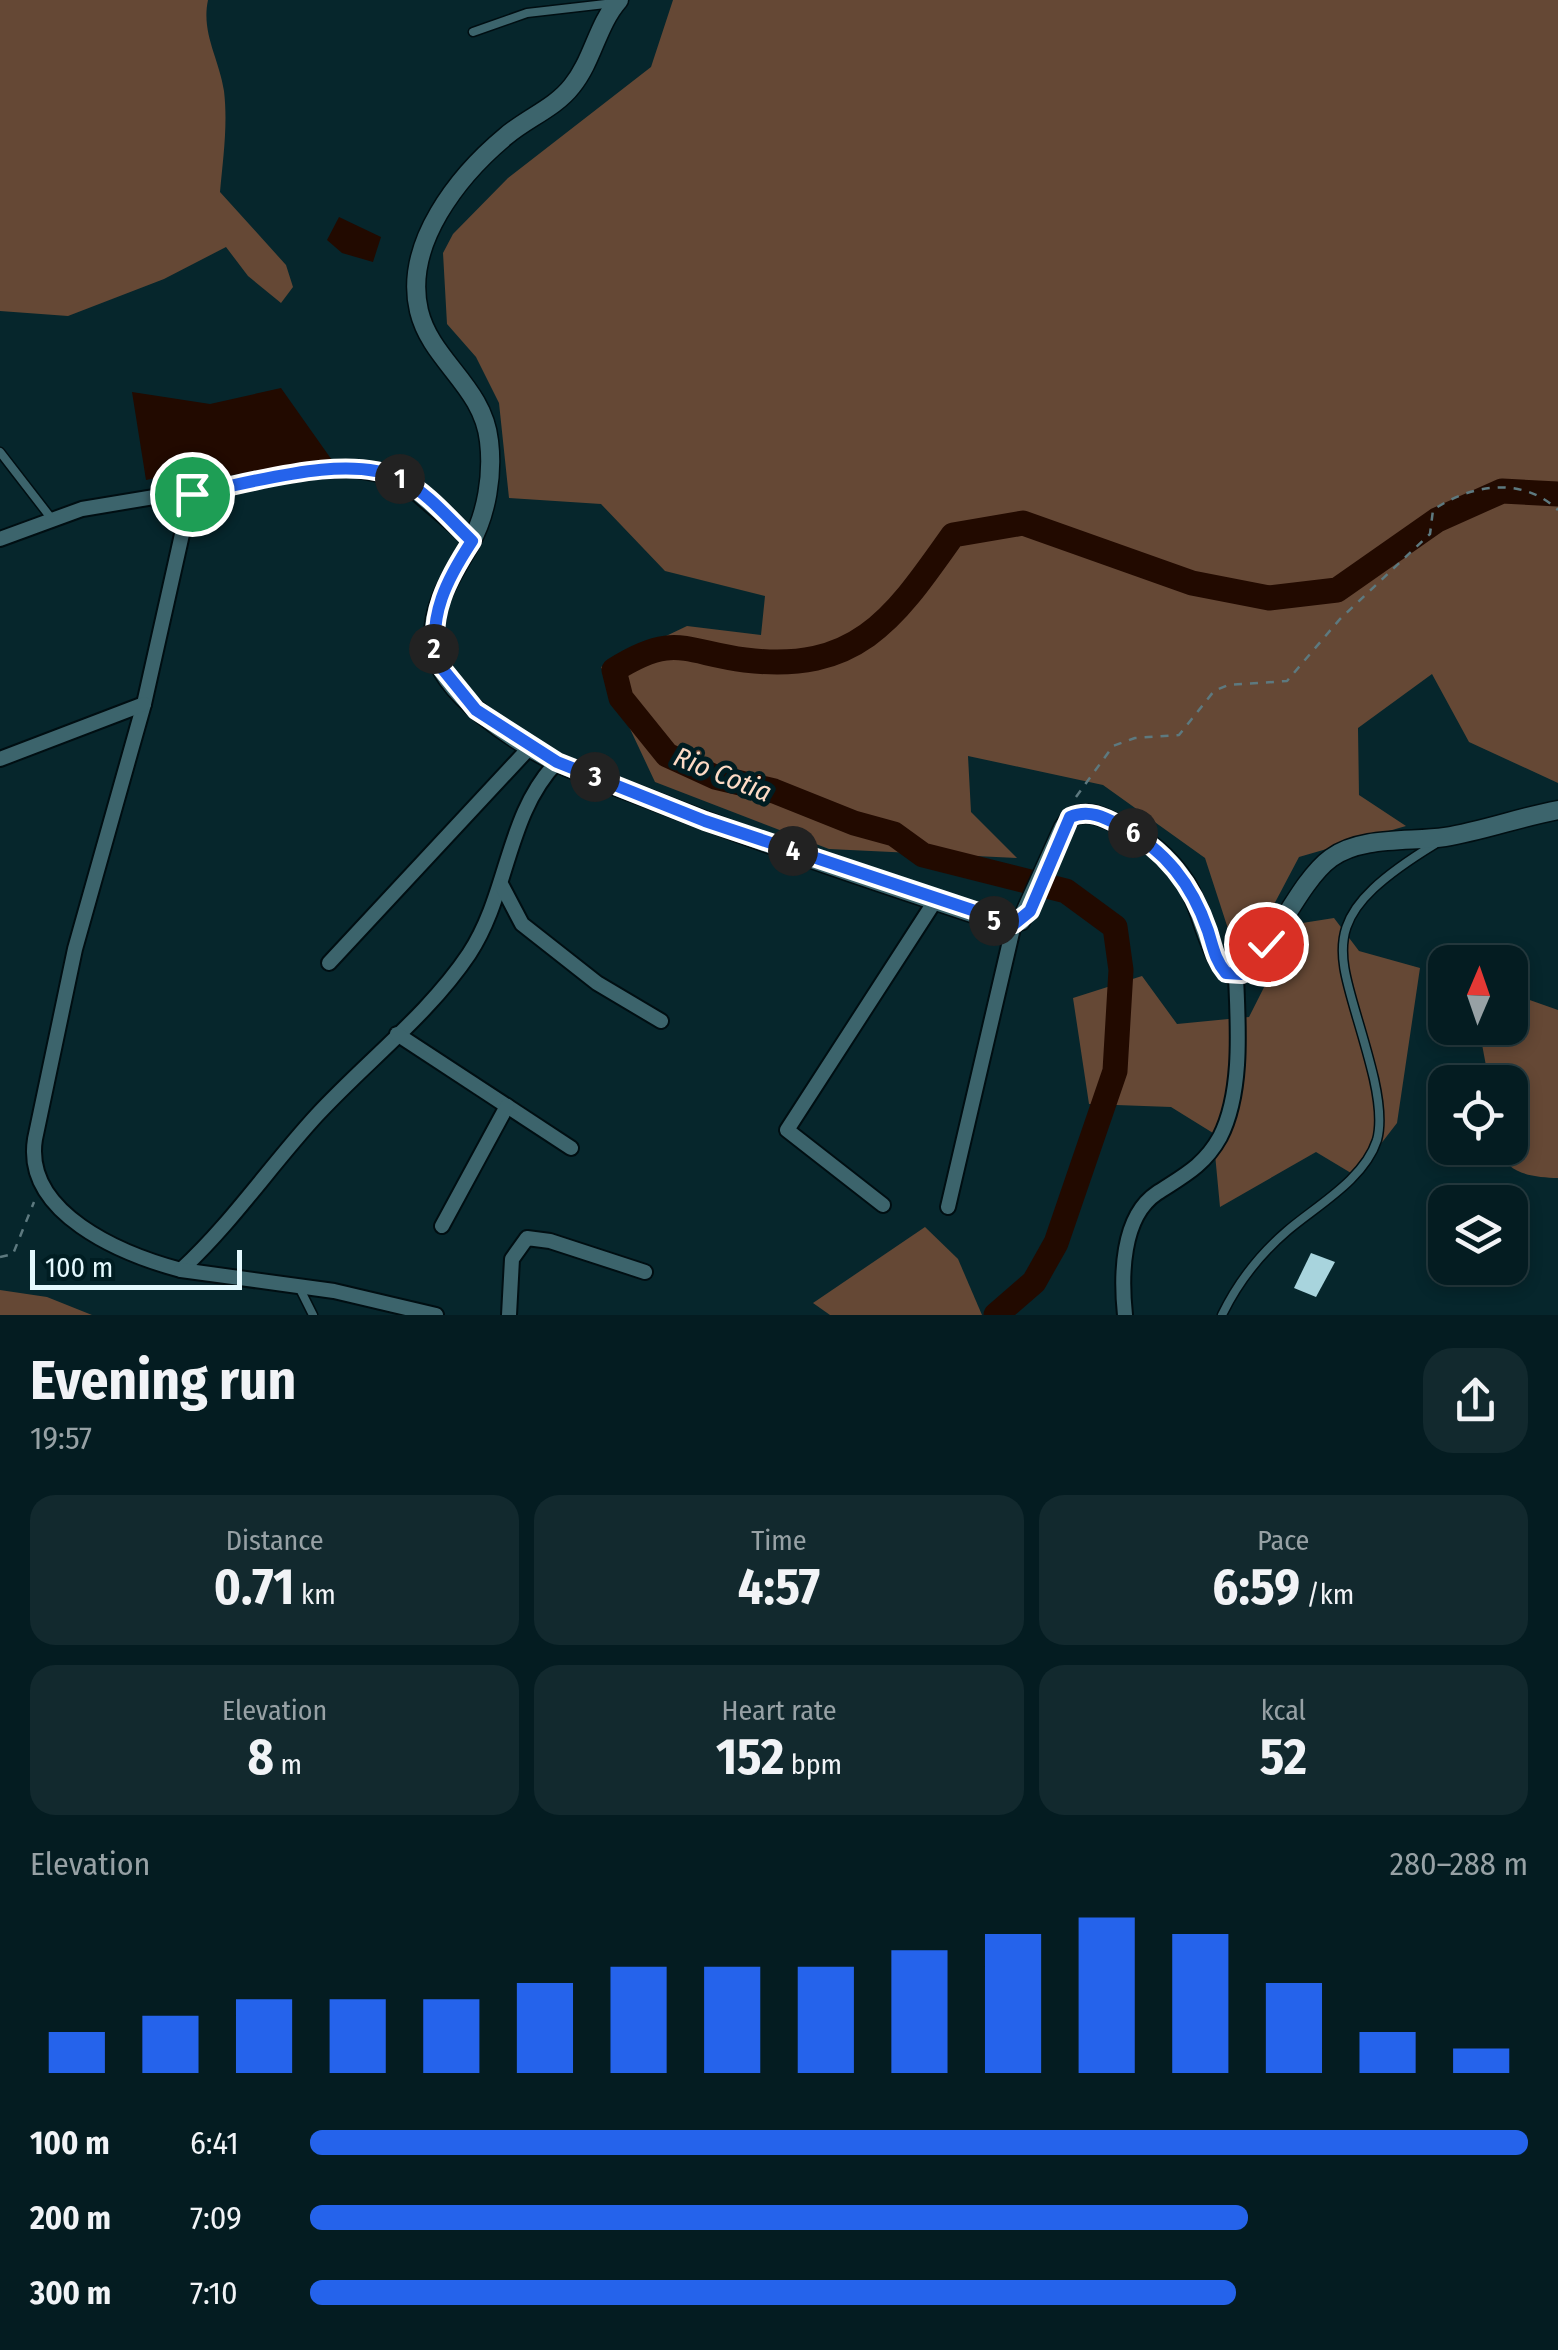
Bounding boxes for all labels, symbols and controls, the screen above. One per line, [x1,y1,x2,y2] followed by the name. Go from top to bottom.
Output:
[150,452,235,537] pin
[375,454,425,504] pin: 1
[394,462,406,495] text: 1
[165,467,220,522] icon: arrive
[409,624,459,674] pin: 2
[428,632,440,665] text: 2
[669,740,776,809] water label: Rio Cotia
[570,752,620,802] pin: 3
[588,760,602,793] text: 3
[1108,808,1158,858] pin: 6
[1126,816,1140,849] text: 6
[768,826,818,876] pin: 4
[786,834,800,867] text: 4
[969,896,1019,946] pin: 5
[1224,902,1309,987] pin
[987,904,1001,937] text: 5
[1239,917,1294,972] icon: check
[1428,945,1528,1045] north arrow
[1428,945,1528,1285] map controls
[1428,1065,1528,1165] button: locate
[1428,1185,1528,1285] button: layers
[30,1245,242,1290] scale bar
[45,1251,113,1284] text: 100 m
[30,1348,296,1414] text: Evening run
[1423,1348,1528,1453] button: share
[30,1419,92,1457] text: 19:57
[226,1524,324,1557] text: Distance
[751,1524,807,1557] text: Time
[1257,1524,1309,1557] text: Pace
[214,1557,295,1617] text: 0.71
[738,1557,820,1617] text: 4:57
[1212,1557,1300,1617] text: 6:59
[295,1578,336,1611] text: km
[1300,1578,1354,1611] text: /km
[222,1694,327,1727] text: Elevation
[722,1694,836,1727] text: Heart rate
[1261,1694,1306,1727] text: kcal
[247,1727,274,1787] text: 8
[716,1727,784,1787] text: 152
[1260,1727,1307,1787] text: 52
[274,1748,302,1781] text: m
[784,1748,842,1781] text: bpm
[30,1845,150,1883] text: Elevation
[1390,1845,1528,1883] text: 280–288 m
[30,2124,110,2162] text: 100 m
[190,2124,239,2162] text: 6:41
[30,2199,111,2237] text: 200 m
[190,2199,242,2237] text: 7:09
[30,2274,111,2312] text: 300 m
[190,2274,238,2312] text: 7:10

